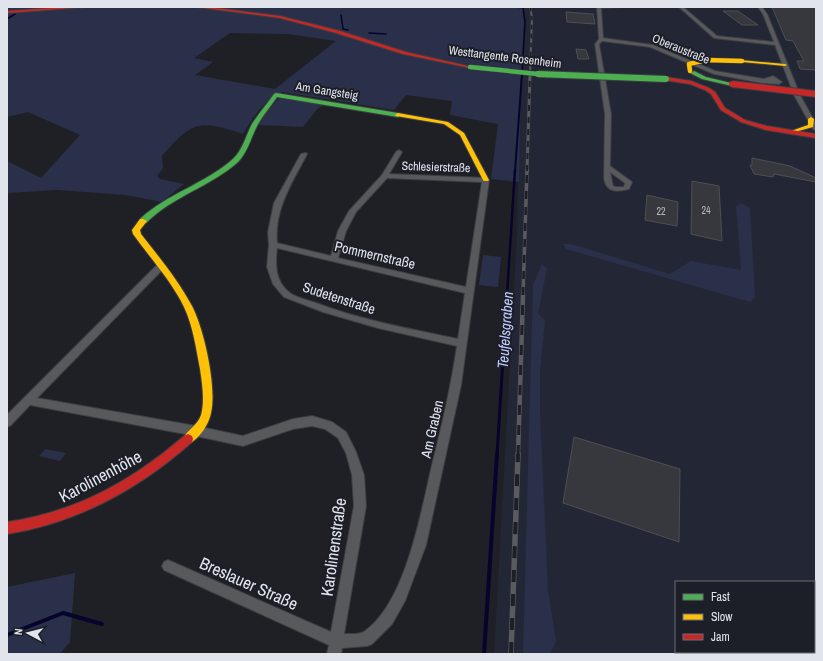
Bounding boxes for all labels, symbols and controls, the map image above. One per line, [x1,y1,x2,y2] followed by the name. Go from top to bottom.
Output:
[650,30,712,68] street label: Oberaustraße
[448,42,562,72] street label: Westtangente Rosenheim
[294,78,360,104] street label: Am Gangsteig
[401,158,471,176] street label: Schlesierstraße
[701,204,711,217] house number: 24
[656,205,666,218] house number: 22
[333,237,417,273] street label: Pommernstraße
[300,278,378,318] street label: Sudetenstraße
[492,291,518,369] water label: Teufelsgraben
[416,398,447,461] street label: Am Graben
[55,444,146,507] street label: Karolinenhöhe
[315,496,351,598] street label: Karolinenstraße
[196,551,302,615] street label: Breslauer Straße
[675,581,815,653] legend
[711,589,730,605] text: Fast
[711,609,733,625] text: Slow
[8,613,48,653] north arrow
[11,628,25,636] text: N
[711,629,730,645] text: Jam

